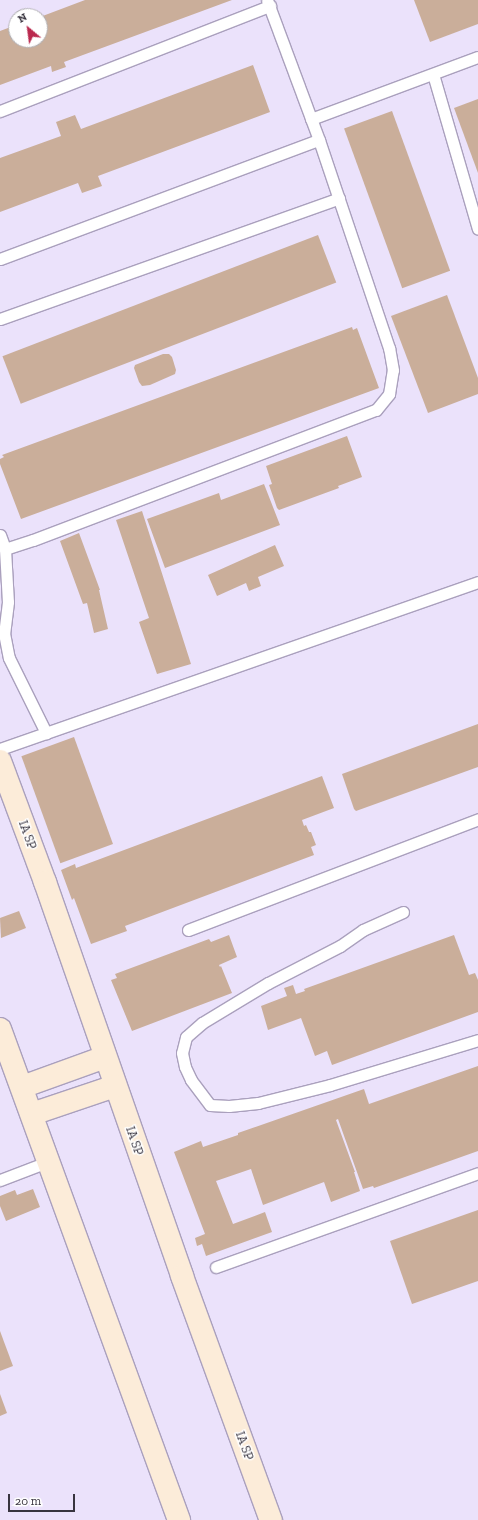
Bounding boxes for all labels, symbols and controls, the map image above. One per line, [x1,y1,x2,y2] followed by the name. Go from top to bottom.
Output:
[8,8,48,48] north arrow
[16,10,29,26] text: N
[15,818,39,852] street label: IA SP
[122,1124,146,1158] street label: IA SP
[232,1429,256,1463] street label: IA SP
[10,1486,77,1512] scale bar
[15,1494,41,1508] text: 20 m

